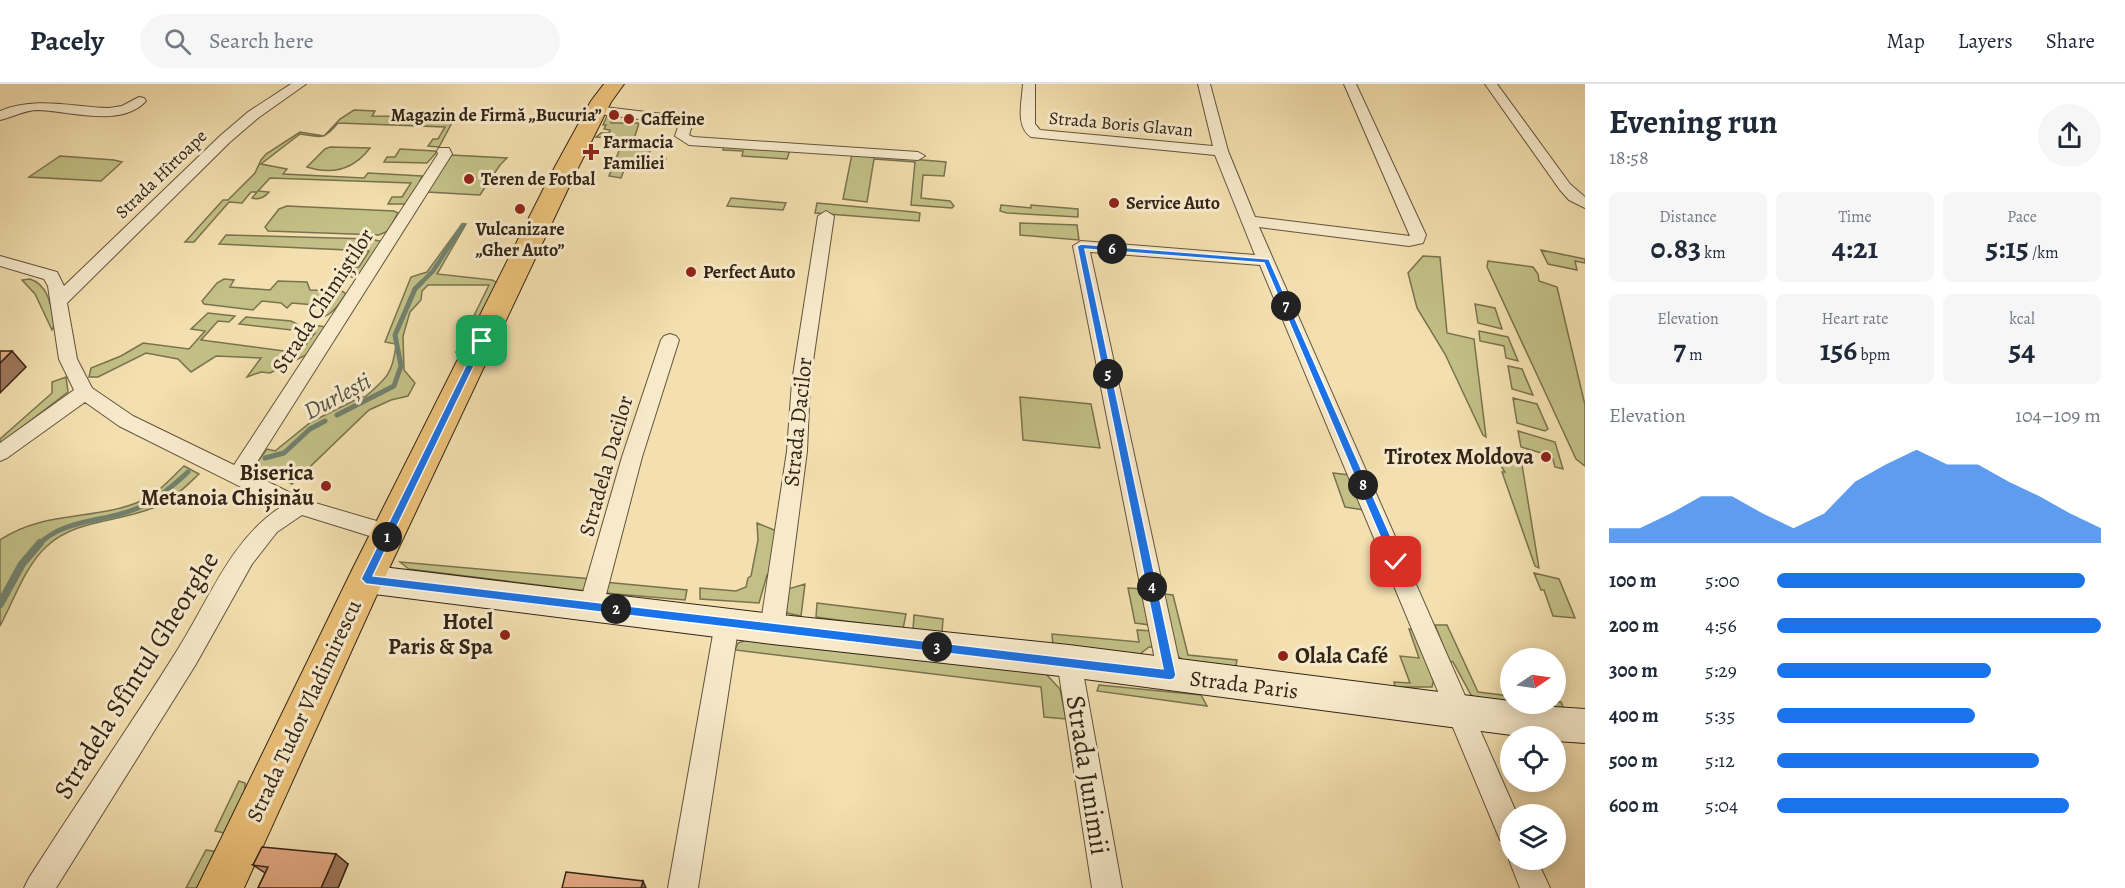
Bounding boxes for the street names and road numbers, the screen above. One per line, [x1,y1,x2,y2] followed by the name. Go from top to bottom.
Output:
[1048,106,1194,142] street label: Strada Boris Glavan
[110,124,212,224] street label: Strada Hîrtoape
[265,223,381,379] street label: Strada Chimiștilor
[776,356,820,488] street label: Strada Dacilor
[572,392,640,540] street label: Stradela Dacilor
[45,544,227,806] street label: Stradela Sfîntul Gheorghe
[239,595,369,827] street label: Strada Tudor Vladimirescu
[1188,663,1300,707] street label: Strada Paris
[1058,693,1118,857] street label: Strada Junimii

